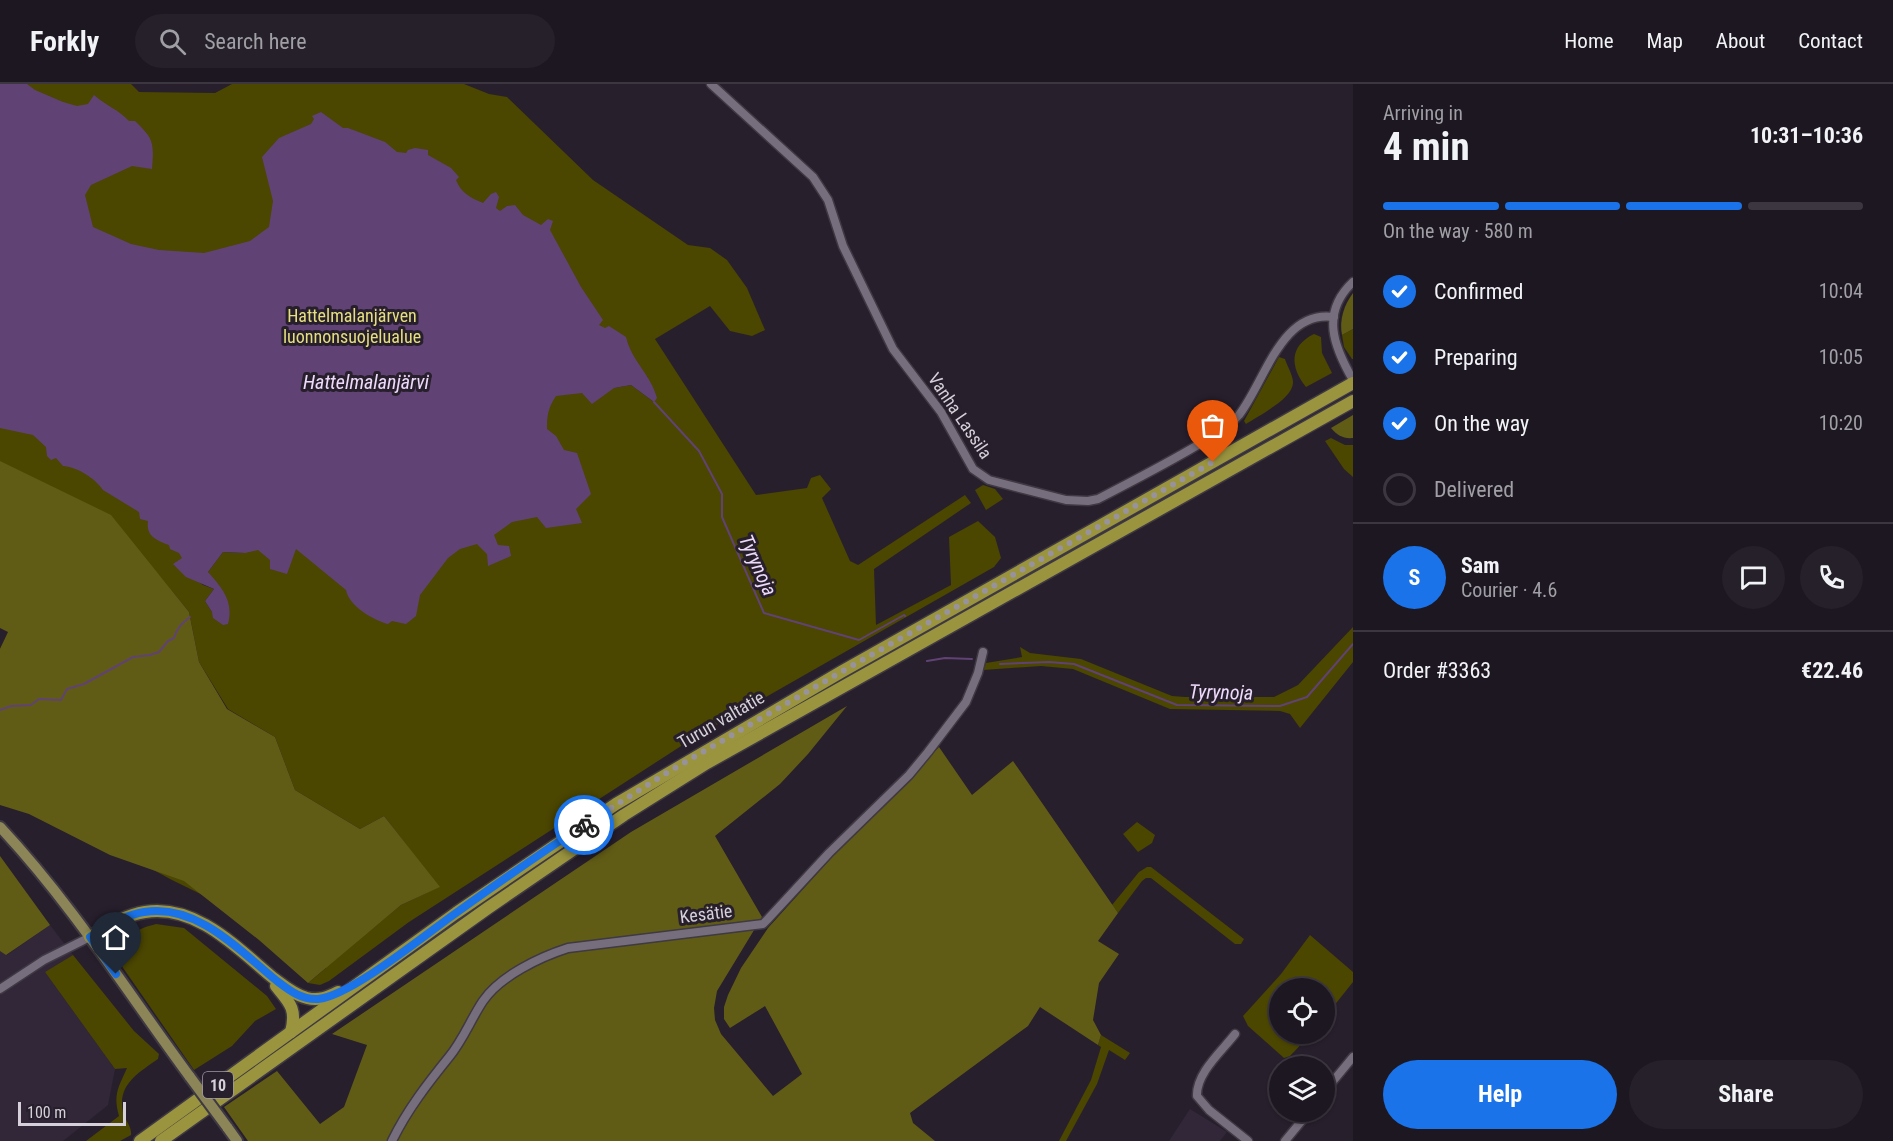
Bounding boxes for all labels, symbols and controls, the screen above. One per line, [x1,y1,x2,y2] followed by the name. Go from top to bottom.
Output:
[135,14,555,68] search box
[30,25,99,58] text: Forkly
[156,25,189,58] icon: search
[204,29,307,54] text: Search here
[1564,29,1614,53] text: Home
[1647,29,1683,53] text: Map
[1716,29,1765,53] text: About
[1798,29,1863,53] text: Contact
[1383,101,1463,125] text: Arriving in
[1750,123,1863,148] text: 10:31–10:36
[1383,124,1470,170] text: 4 min
[1383,219,1533,243] text: On the way · 580 m
[1383,275,1416,308] icon: check
[1434,279,1523,304] text: Confirmed
[1819,279,1863,303] text: 10:04
[283,305,421,347] park label: Hattelmalanjärven luonnonsuojelualue
[1383,341,1416,374] icon: check
[1434,345,1518,370] text: Preparing
[1819,345,1863,369] text: 10:05
[924,369,997,463] street label: Vanha Lassila
[303,370,429,394] water label: Hattelmalanjärvi
[1187,400,1238,462] pin
[1383,407,1416,440] icon: check
[1196,409,1229,442] icon: bag
[1434,411,1529,436] text: On the way
[1819,411,1863,435] text: 10:20
[1434,477,1514,502] text: Delivered
[734,531,782,599] water label: Tyrynoja
[1722,546,1785,609] button: chat
[1800,546,1863,609] button: phone
[1461,553,1500,578] text: Sam
[1409,565,1420,590] text: S
[1461,578,1557,602] text: Courier · 4.6
[1383,658,1491,683] text: Order #3363
[1801,658,1863,683] text: €22.46
[1189,679,1253,705] water label: Tyrynoja
[674,686,768,753] street label: Turun valtatie
[554,795,614,855] courier
[568,809,601,842] icon: bike
[678,900,733,927] street label: Kesätie
[90,912,141,974] pin
[99,921,132,954] icon: home
[1269,978,1335,1122] map controls
[1269,978,1335,1044] button: locate
[1269,1056,1335,1122] button: layers
[1383,1060,1617,1129] button: Help
[1629,1060,1863,1129] button: Share
[203,1072,233,1098] road number: 10
[18,1099,126,1126] scale bar
[27,1103,66,1122] text: 100 m

